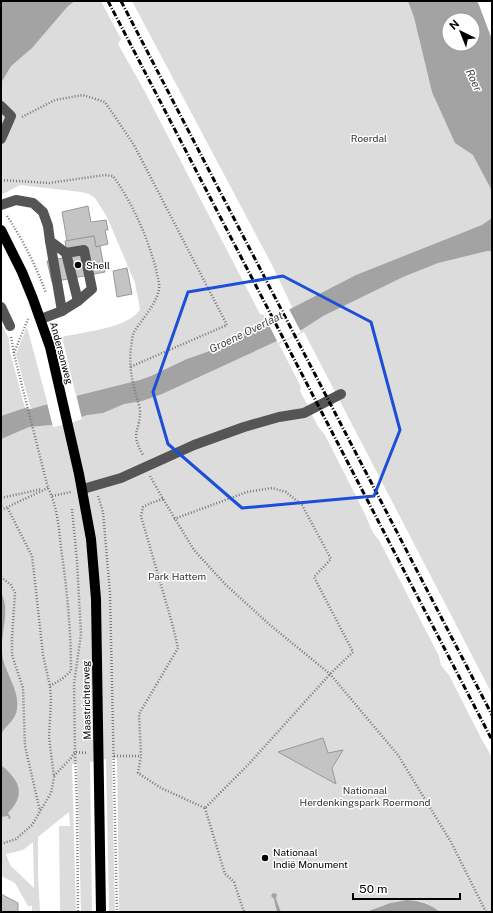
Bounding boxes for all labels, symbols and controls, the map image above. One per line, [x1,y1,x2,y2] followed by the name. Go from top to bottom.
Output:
[441,12,481,52] north arrow
[447,17,461,32] text: N
[464,67,485,94] water label: Roer
[351,132,387,144] park label: Roerdal
[86,259,110,271] place label: Shell
[73,260,83,270] marker: Shell
[207,309,286,355] water label: Groene Overlaat
[48,320,76,386] street label: Andersonweg
[148,570,206,582] park label: Park Hattem
[79,660,93,740] street label: Maastrichterweg
[300,784,430,808] park label: Nationaal Herdenkingspark Roermond
[273,846,348,870] place label: Nationaal Indië Monument
[260,853,270,863] marker: Nationaal Indië Monument
[353,875,460,901] scale bar
[359,882,387,896] text: 50 m

